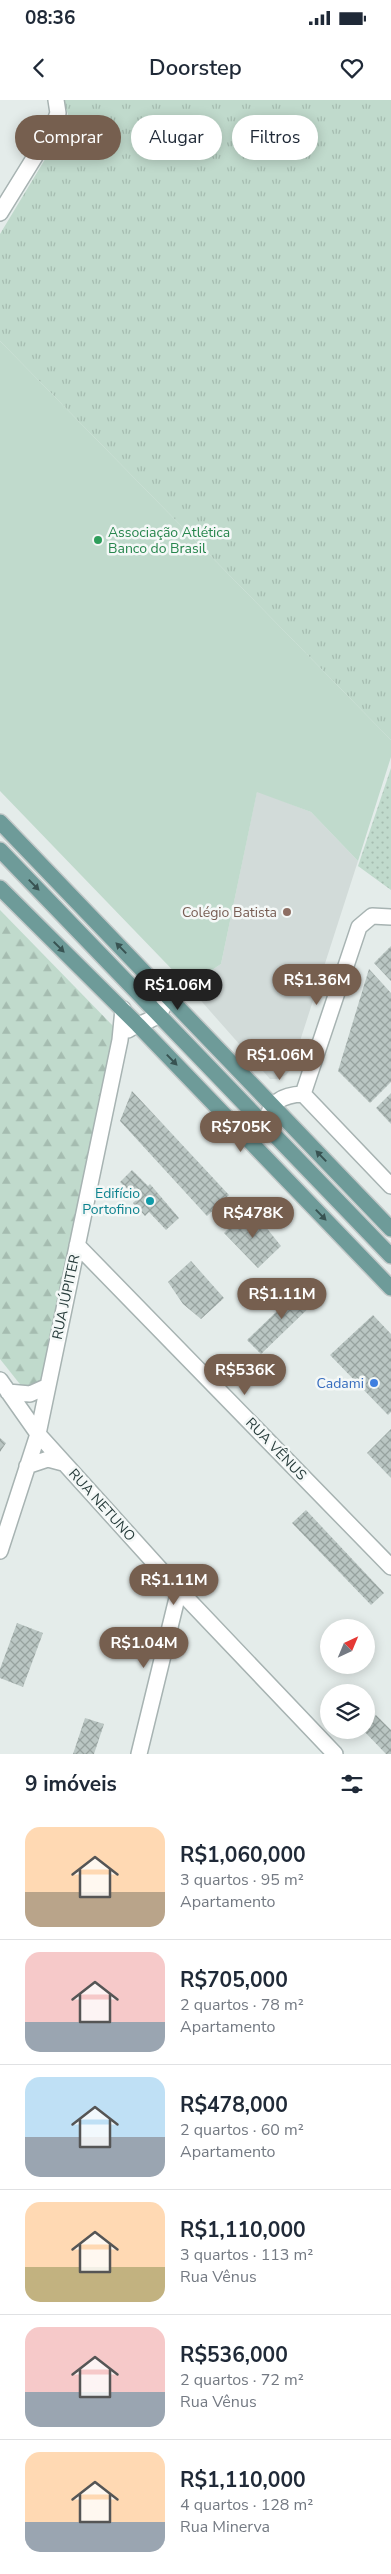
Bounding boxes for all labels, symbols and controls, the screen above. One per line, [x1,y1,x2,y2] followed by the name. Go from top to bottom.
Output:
[25,5,75,31] text: 08:36
[149,53,242,83] text: Doorstep
[25,54,53,82] icon: back
[338,54,366,82] icon: heart
[15,115,121,160] chip: Comprar
[131,115,222,160] chip: Alugar
[232,115,318,160] chip: Filtros
[108,523,230,558] place label: Associação Atlética Banco do Brasil
[92,534,104,546] marker: Associação Atlética Banco do Brasil
[28,879,40,891] one-way arrow
[182,903,277,922] place label: Colégio Batista
[281,906,293,918] marker: Colégio Batista
[53,940,65,952] one-way arrow
[115,942,127,954] one-way arrow
[271,964,363,1006] pin: R$1.36M
[132,968,224,1011] pin: R$1.06M
[283,969,351,991] text: R$1.36M
[144,974,212,996] text: R$1.06M
[234,1038,326,1081] pin: R$1.06M
[246,1044,314,1066] text: R$1.06M
[166,1054,178,1066] one-way arrow
[200,1110,282,1153] pin: R$705K
[211,1116,271,1138] text: R$705K
[315,1150,327,1162] one-way arrow
[82,1184,140,1219] place label: Edifício Portofino
[144,1195,156,1207] marker: Edifício Portofino
[212,1196,294,1239] pin: R$478K
[223,1202,283,1224] text: R$478K
[315,1209,327,1221] one-way arrow
[48,1253,84,1341] street label: RUA JÚPITER
[236,1278,328,1320] pin: R$1.11M
[248,1283,316,1305] text: R$1.11M
[204,1354,286,1396] pin: R$536K
[215,1359,275,1381] text: R$536K
[317,1374,364,1393] place label: Cadami
[368,1377,380,1389] marker: Cadami
[241,1414,311,1485] street label: RUA VÊNUS
[64,1465,140,1545] street label: RUA NETUNO
[128,1564,220,1606] pin: R$1.11M
[140,1569,208,1591] text: R$1.11M
[320,1619,375,1674] north arrow
[320,1619,375,1739] map controls
[98,1626,190,1669] pin: R$1.04M
[110,1632,178,1654] text: R$1.04M
[320,1684,375,1739] button: layers
[25,1770,117,1798] text: 9 imóveis
[338,1770,366,1798] icon: filters
[180,1841,306,1869] text: R$1,060,000
[65,1847,125,1907] icon: home
[180,1869,304,1891] text: 3 quartos · 95 m²
[180,1891,275,1913] text: Apartamento
[180,1966,288,1994] text: R$705,000
[65,1972,125,2032] icon: home
[180,1994,304,2016] text: 2 quartos · 78 m²
[180,2016,275,2038] text: Apartamento
[180,2091,288,2119] text: R$478,000
[65,2097,125,2157] icon: home
[180,2119,304,2141] text: 2 quartos · 60 m²
[180,2141,275,2163] text: Apartamento
[180,2216,306,2244] text: R$1,110,000
[65,2222,125,2282] icon: home
[180,2244,313,2266] text: 3 quartos · 113 m²
[180,2266,257,2288] text: Rua Vênus
[180,2341,288,2369] text: R$536,000
[65,2347,125,2407] icon: home
[180,2369,304,2391] text: 2 quartos · 72 m²
[180,2391,257,2413] text: Rua Vênus
[180,2466,306,2494] text: R$1,110,000
[65,2472,125,2532] icon: home
[180,2494,313,2516] text: 4 quartos · 128 m²
[180,2516,270,2538] text: Rua Minerva

